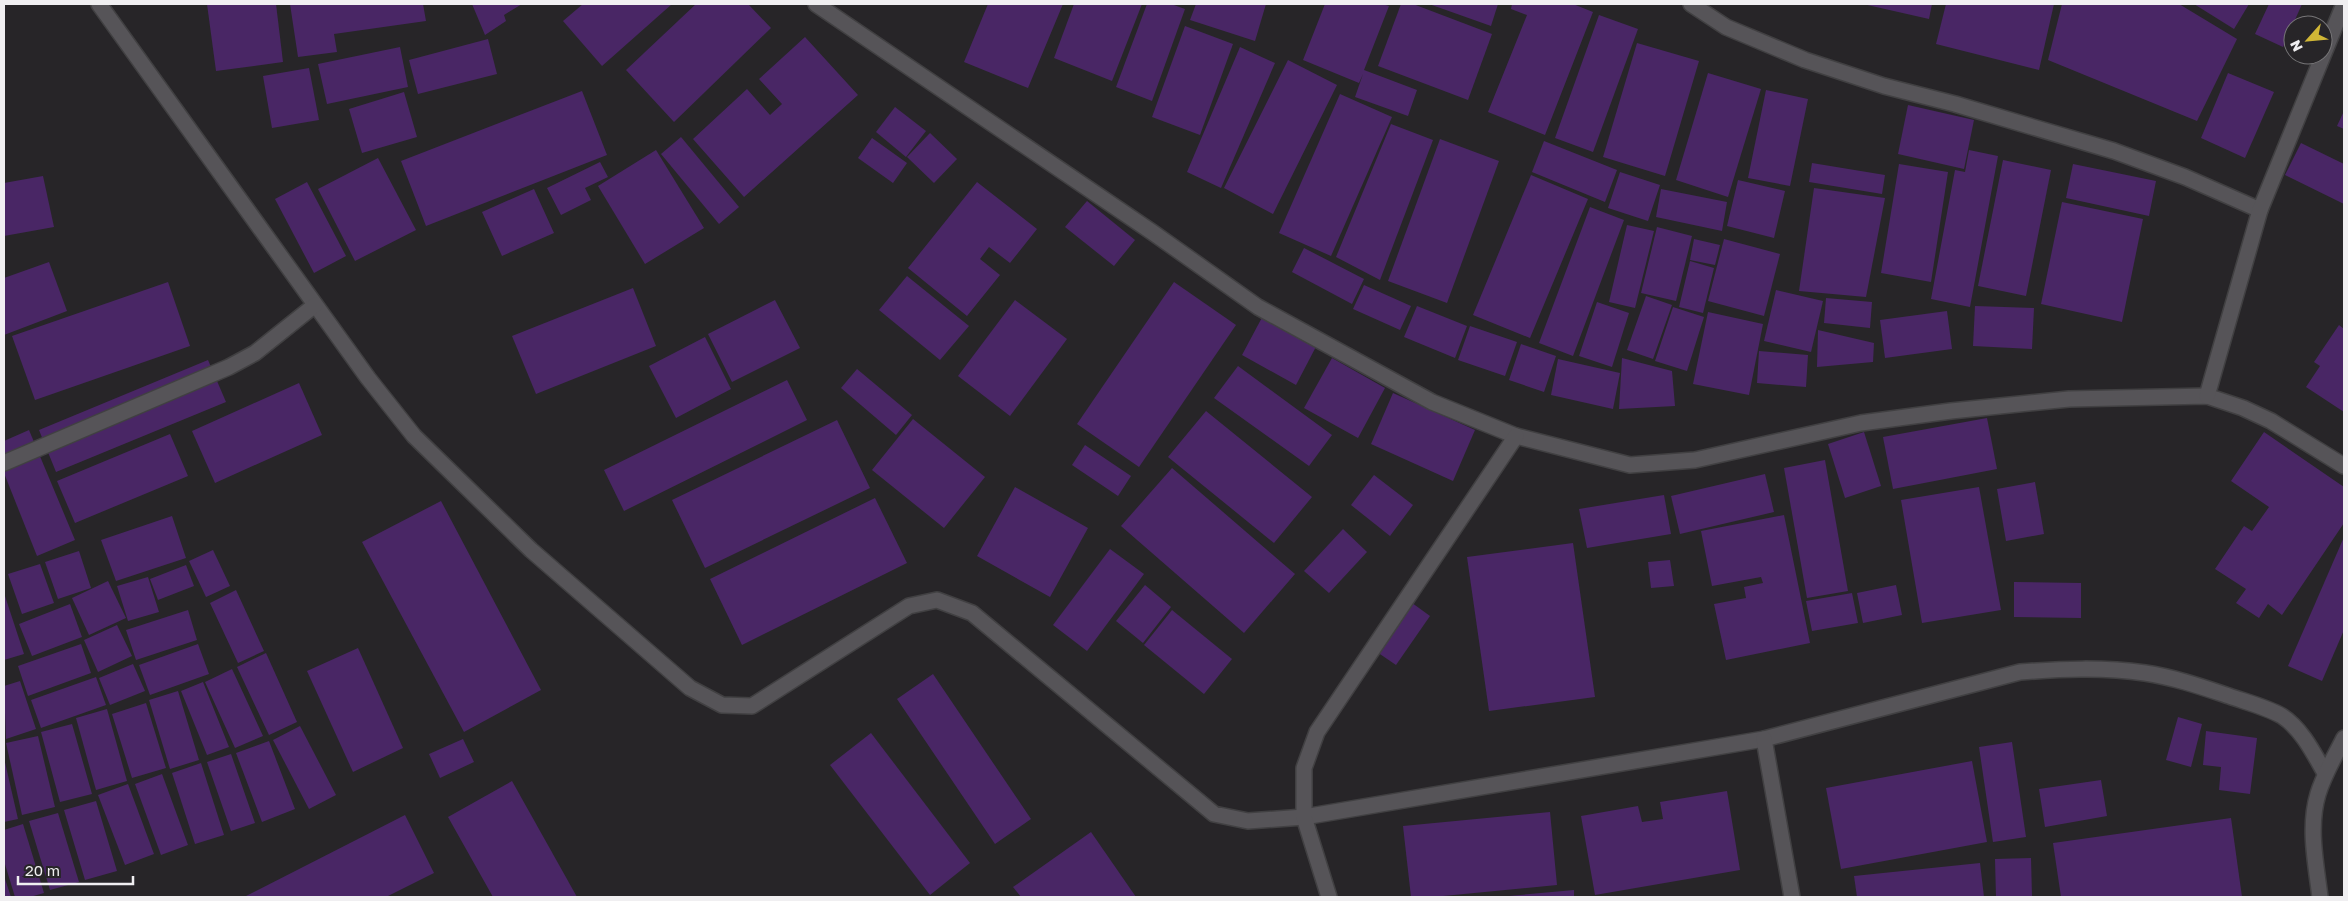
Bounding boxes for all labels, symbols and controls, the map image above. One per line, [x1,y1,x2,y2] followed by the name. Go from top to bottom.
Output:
[2283,15,2333,65] north arrow
[2286,38,2306,55] text: N
[18,854,132,886] scale bar
[25,861,60,879] text: 20 m

